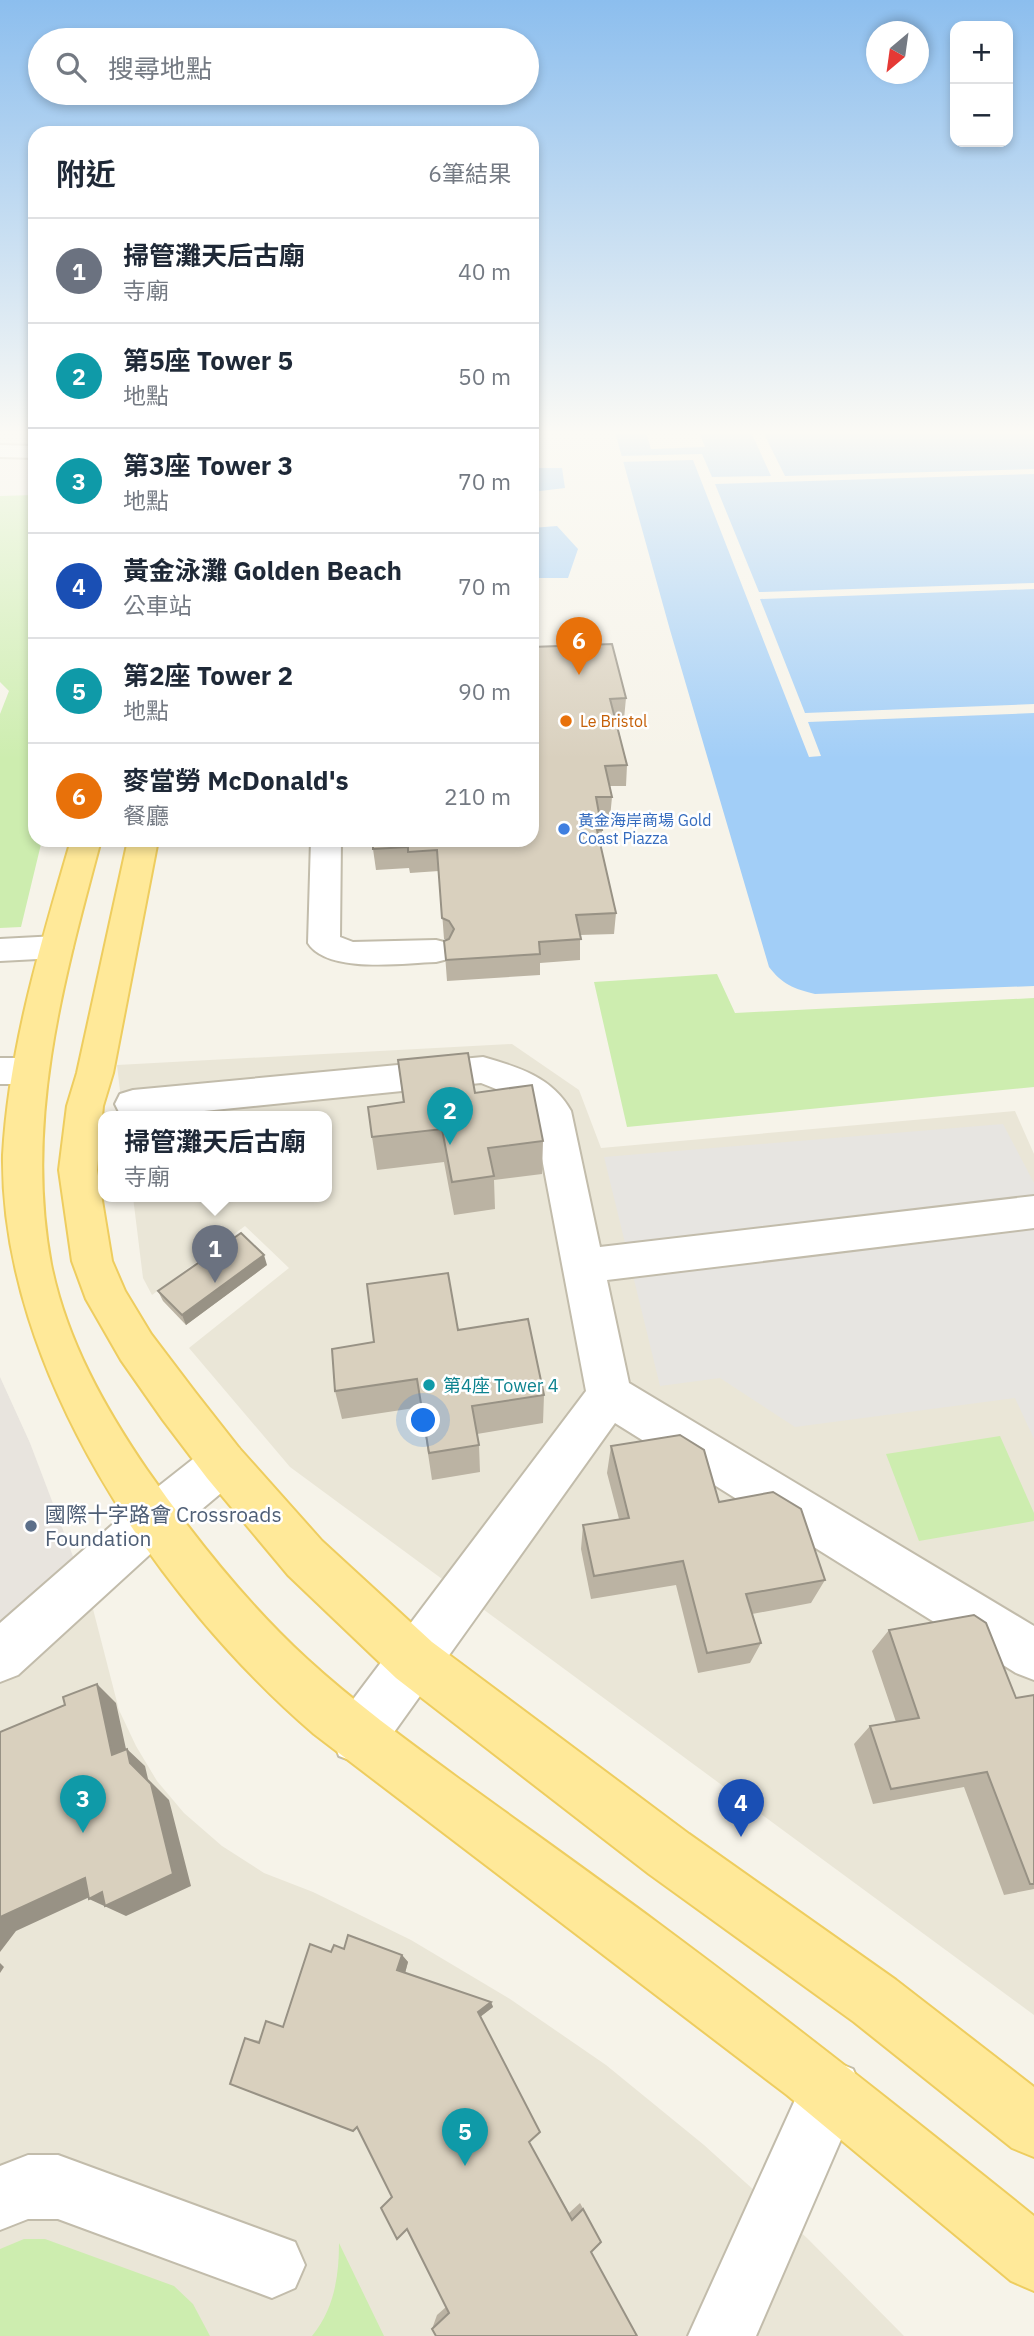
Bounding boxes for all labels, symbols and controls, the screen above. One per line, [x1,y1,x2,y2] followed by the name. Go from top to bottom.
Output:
[866,21,929,84] north arrow
[950,21,1013,147] map controls
[950,21,1013,84] button: +
[28,28,539,105] search box
[52,48,90,86] icon: search
[108,51,212,85] text: 搜尋地點
[950,84,1013,147] button: −
[56,154,116,193] text: 附近
[428,158,511,188] text: 6筆結果
[123,238,305,272] text: 掃管灘天后古廟
[72,256,86,286] text: 1
[458,256,511,286] text: 40 m
[123,275,169,305] text: 寺廟
[123,343,293,377] text: 第5座 Tower 5
[72,361,86,391] text: 2
[458,361,511,391] text: 50 m
[123,380,169,410] text: 地點
[123,448,293,482] text: 第3座 Tower 3
[72,466,86,496] text: 3
[458,466,511,496] text: 70 m
[123,485,169,515] text: 地點
[123,553,402,587] text: 黃金泳灘 Golden Beach
[72,571,86,601] text: 4
[458,571,511,601] text: 70 m
[123,590,192,620] text: 公車站
[556,617,602,675] pin: 6
[123,658,293,692] text: 第2座 Tower 2
[72,676,86,706] text: 5
[458,676,511,706] text: 90 m
[123,695,169,725] text: 地點
[580,711,647,731] place label: Le Bristol
[558,713,574,729] marker: Le Bristol
[123,763,349,797] text: 麥當勞 McDonald's
[72,781,86,811] text: 6
[444,781,511,811] text: 210 m
[123,800,169,830] text: 餐廳
[578,810,712,848] place label: 黃金海岸商場 Gold Coast Piazza
[556,821,572,837] marker: 黃金海岸商場 Gold Coast Piazza
[427,1087,473,1145] pin: 2
[98,1111,332,1202] popup
[124,1124,306,1158] text: 掃管灘天后古廟
[124,1161,170,1191] text: 寺廟
[192,1225,238,1283] pin: 1
[443,1374,559,1397] place label: 第4座 Tower 4
[421,1377,437,1393] marker: 第4座 Tower 4
[406,1403,440,1437] your location
[45,1500,282,1552] place label: 國際十字路會 Crossroads Foundation
[23,1518,39,1534] marker: 國際十字路會 Crossroads Foundation
[60,1775,106,1833] pin: 3
[718,1779,764,1837] pin: 4
[442,2108,488,2166] pin: 5

